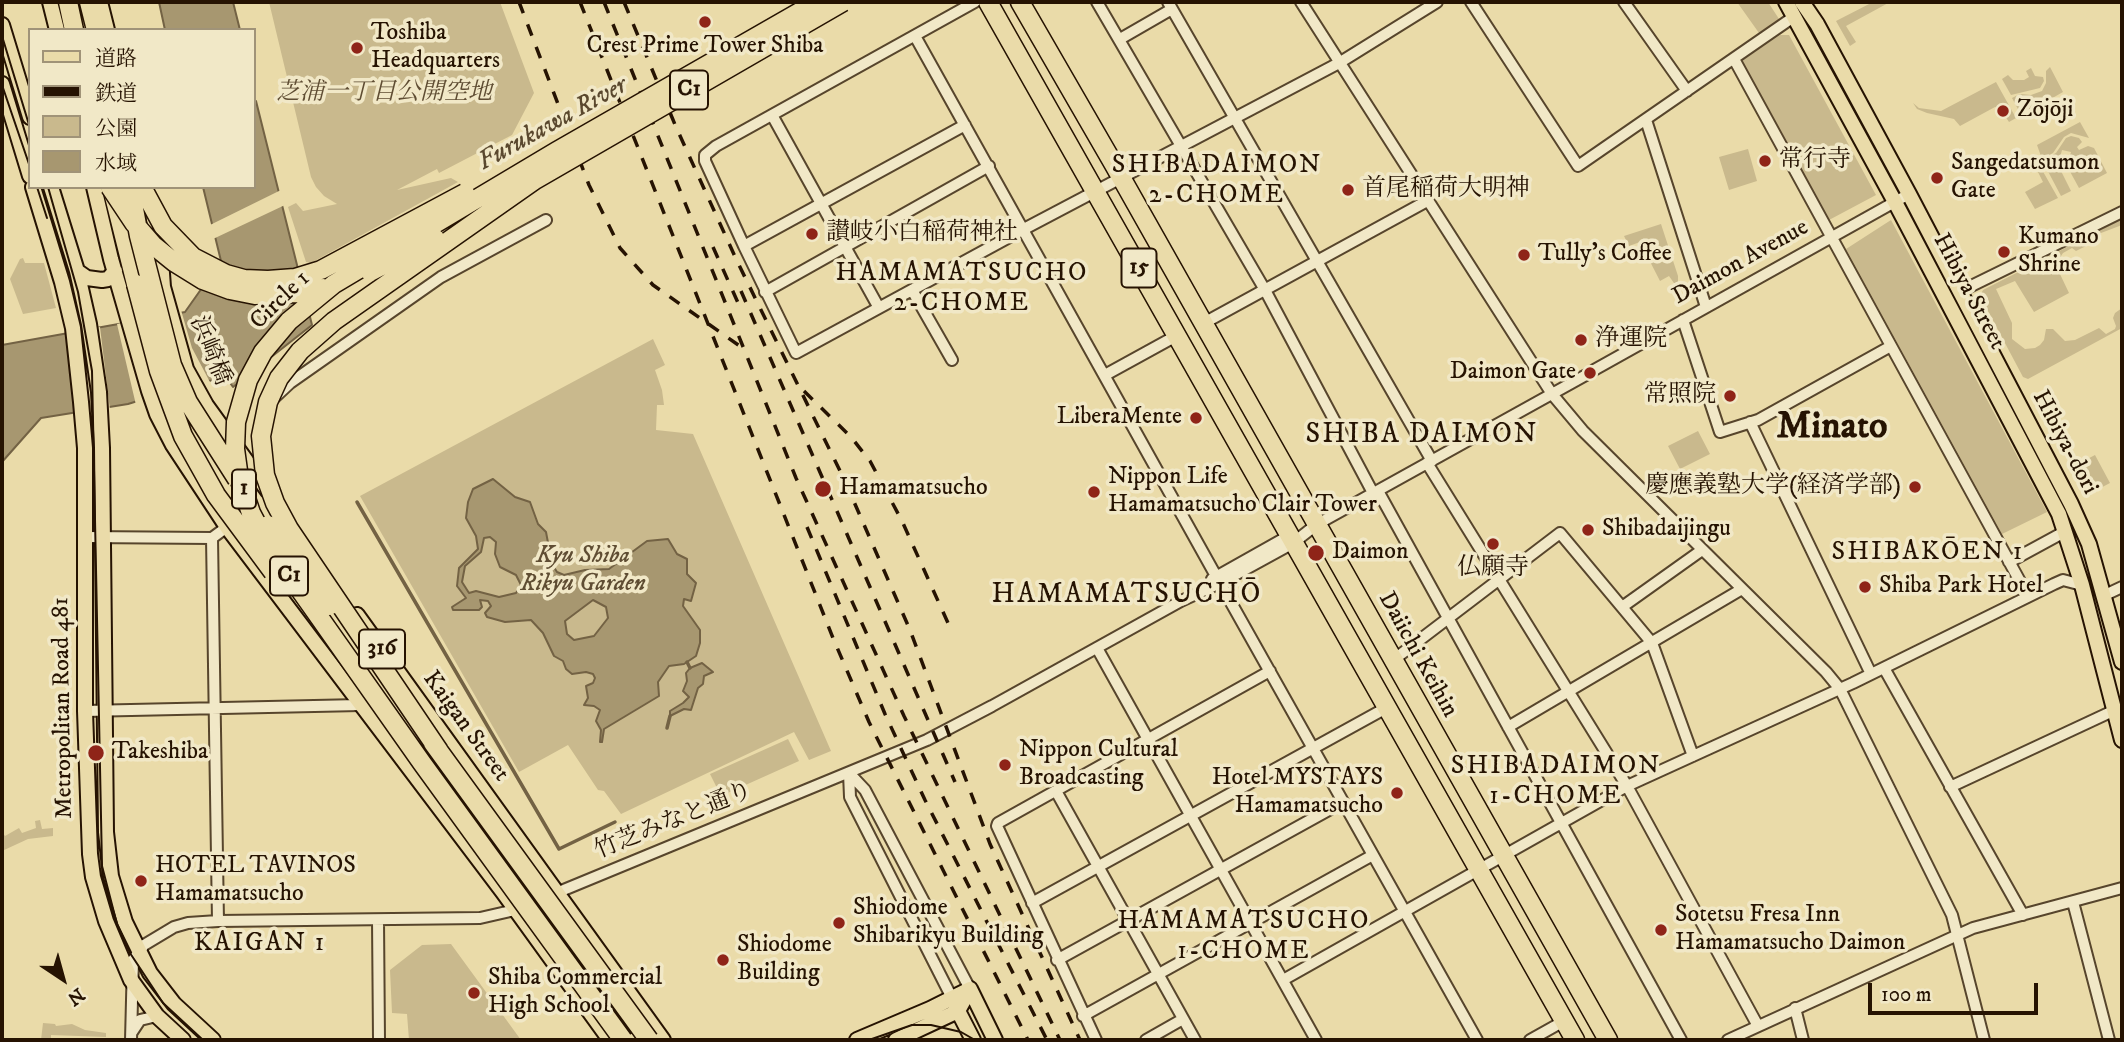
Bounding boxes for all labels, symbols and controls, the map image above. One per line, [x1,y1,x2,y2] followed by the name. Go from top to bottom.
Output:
[697,14,713,30] marker: Crest Prime Tower Shiba
[371,20,500,76] place label: Toshiba Headquarters
[28,28,256,189] legend
[586,33,824,61] place label: Crest Prime Tower Shiba
[349,40,365,56] marker: Toshiba Headquarters
[95,46,137,72] text: 道路
[473,71,633,179] water label: Furukawa River
[670,71,708,110] road number: C1
[276,80,492,108] park label: 芝浦一丁目公開空地
[95,81,137,107] text: 鉄道
[2017,97,2073,125] place label: Zōjōji
[1995,103,2011,119] marker: Zōjōji
[95,116,137,142] text: 公園
[1779,147,1851,175] place label: 常行寺
[1951,150,2100,206] place label: Sangedatsumon Gate
[95,151,137,177] text: 水域
[1113,151,1321,212] district label: SHIBADAIMON 2-CHOME
[1757,153,1773,169] marker: 常行寺
[1929,170,1945,186] marker: Sangedatsumon Gate
[1362,176,1530,204] place label: 首尾稲荷大明神
[1340,182,1356,198] marker: 首尾稲荷大明神
[1668,214,1814,312] street label: Daimon Avenue
[826,220,1018,248] place label: 讃岐小白稲荷神社
[2018,224,2099,280] place label: Kumano Shrine
[804,226,820,242] marker: 讃岐小白稲荷神社
[1925,229,2011,355] street label: Hibiya Street
[1538,241,1672,269] place label: Tully's Coffee
[1996,244,2012,260] marker: Kumano Shrine
[1516,247,1532,263] marker: Tully's Coffee
[1122,248,1156,288] road number: 15
[837,259,1087,320] district label: HAMAMATSUCHO 2-CHOME
[245,266,317,336] street label: Circle 1
[182,312,236,390] street label: 浜崎橋
[1595,326,1667,354] place label: 浄運院
[1573,332,1589,348] marker: 浄運院
[1450,359,1576,387] place label: Daimon Gate
[1582,365,1598,381] marker: Daimon Gate
[1644,382,1716,410] place label: 常照院
[2025,386,2103,500] street label: Hibiya-dori
[1722,388,1738,404] marker: 常照院
[1057,404,1182,432] place label: LiberaMente
[1776,406,1888,452] district label: Minato
[1188,410,1204,426] marker: LiberaMente
[1307,419,1537,453] district label: SHIBA DAIMON
[1108,464,1377,520] place label: Nippon Life Hamamatsucho Clair Tower
[232,470,256,509] road number: 1
[1645,473,1901,501] place label: 慶應義塾大学(経済学部)
[839,475,988,503] place label: Hamamatsucho
[813,479,833,499] marker: Hamamatsucho
[1907,479,1923,495] marker: 慶應義塾大学(経済学部)
[1086,484,1102,500] marker: Nippon Life Hamamatsucho Clair Tower
[1602,516,1731,544] place label: Shibadaijingu
[1580,522,1596,538] marker: Shibadaijingu
[1485,536,1501,552] marker: 仏願寺
[1833,538,2023,570] district label: SHIBAKŌEN 1
[1332,539,1408,567] place label: Daimon
[520,543,646,599] park label: Kyu Shiba Rikyu Garden
[1306,543,1326,563] marker: Daimon
[1457,555,1529,583] place label: 仏願寺
[270,556,308,596] road number: C1
[1879,573,2043,601] place label: Shiba Park Hotel
[993,579,1261,613] district label: HAMAMATSUCHŌ
[1857,579,1873,595] marker: Shiba Park Hotel
[1371,587,1463,723] street label: Daiichi Keihin
[48,597,80,819] street label: Metropolitan Road 481
[359,629,405,668] road number: 316
[415,666,515,788] street label: Kaigan Street
[1019,737,1178,793] place label: Nippon Cultural Broadcasting
[112,739,208,767] place label: Takeshiba
[86,743,106,763] marker: Takeshiba
[1452,752,1660,814] district label: SHIBADAIMON 1-CHOME
[997,757,1013,773] marker: Nippon Cultural Broadcasting
[1212,765,1383,821] place label: Hotel MYSTAYS Hamamatsucho
[591,777,757,867] street label: 竹芝みなと通り
[1389,785,1405,801] marker: Hotel MYSTAYS Hamamatsucho
[155,853,356,909] place label: HOTEL TAVINOS Hamamatsucho
[133,873,149,889] marker: HOTEL TAVINOS Hamamatsucho
[853,895,1043,951] place label: Shiodome Shibarikyu Building
[1675,902,1905,958] place label: Sotetsu Fresa Inn Hamamatsucho Daimon
[1119,907,1369,968] district label: HAMAMATSUCHO 1-CHOME
[831,915,847,931] marker: Shiodome Shibarikyu Building
[1653,922,1669,938] marker: Sotetsu Fresa Inn Hamamatsucho Daimon
[195,929,325,961] district label: KAIGAN 1
[737,932,832,988] place label: Shiodome Building
[28,944,98,1014] north arrow
[715,952,731,968] marker: Shiodome Building
[488,965,662,1021] place label: Shiba Commercial High School
[1872,968,2042,1012] scale bar
[63,982,89,1010] text: N
[1881,982,1932,1008] text: 100 m
[466,985,482,1001] marker: Shiba Commercial High School

